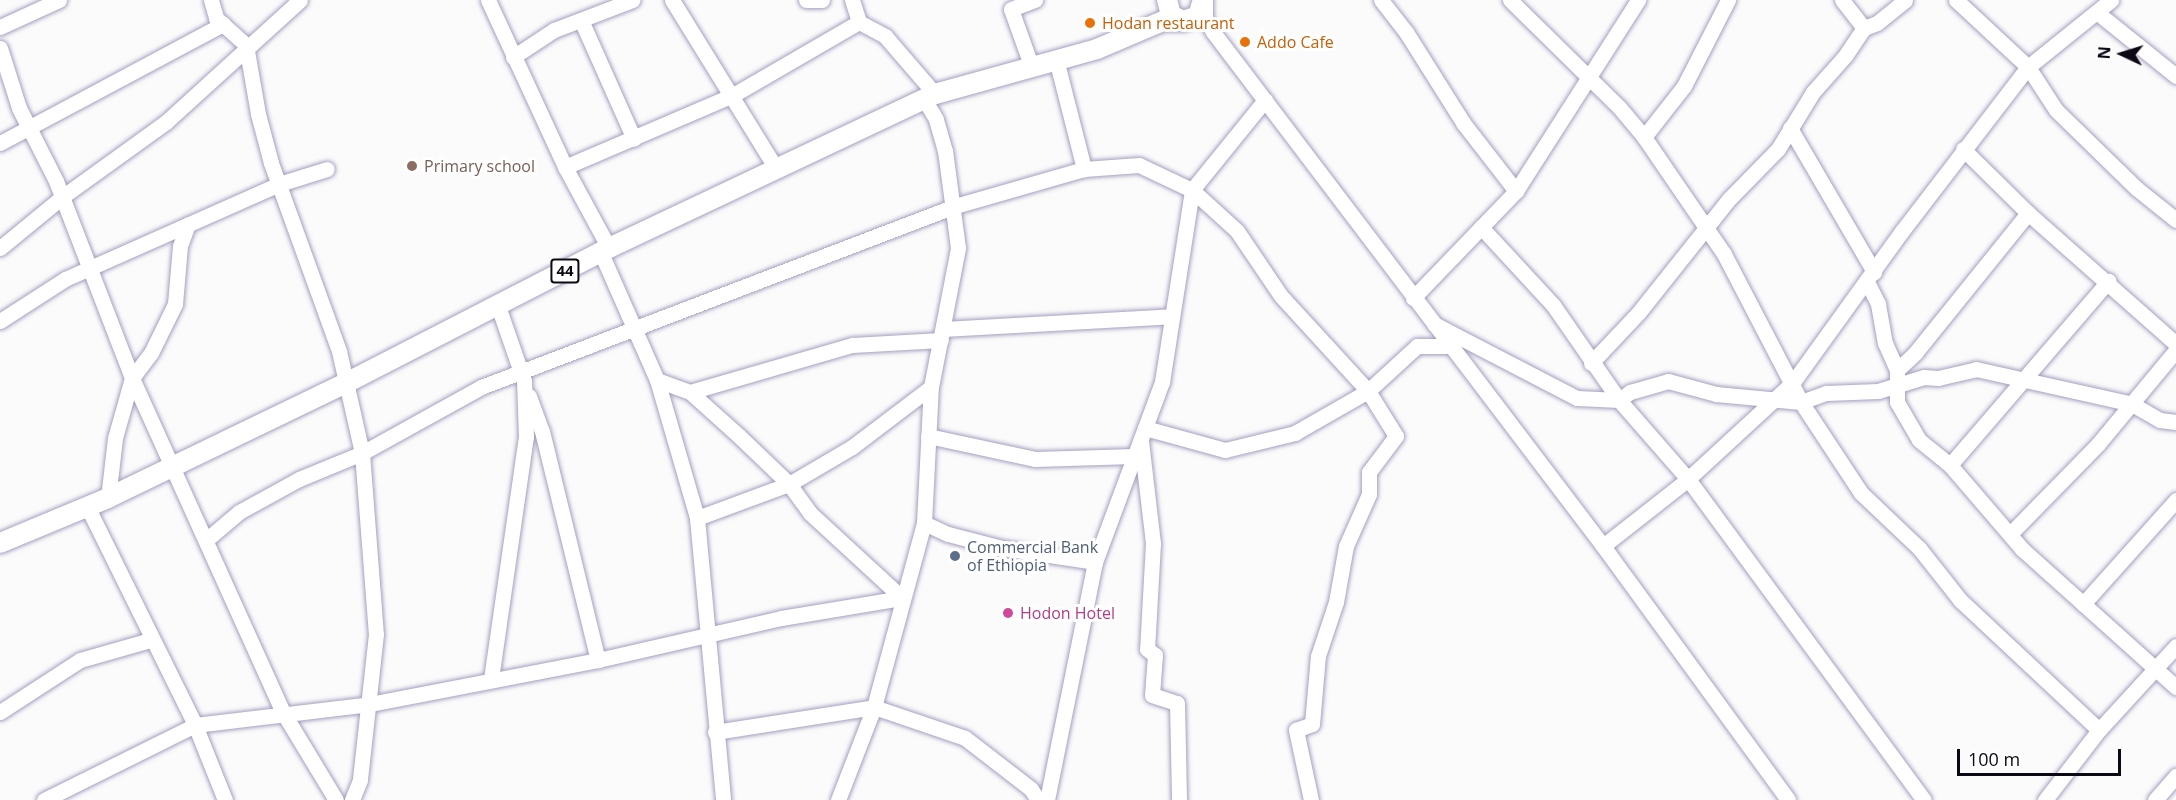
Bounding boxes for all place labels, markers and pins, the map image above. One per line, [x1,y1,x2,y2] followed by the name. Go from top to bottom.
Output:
[1102,13,1235,33] place label: Hodan restaurant
[1083,16,1097,30] marker: Hodan restaurant
[1257,32,1334,52] place label: Addo Cafe
[1238,35,1252,49] marker: Addo Cafe
[424,156,535,176] place label: Primary school
[405,159,419,173] marker: Primary school
[967,537,1098,575] place label: Commercial Bank of Ethiopia
[948,549,962,563] marker: Commercial Bank of Ethiopia
[1020,603,1115,623] place label: Hodon Hotel
[1001,606,1015,620] marker: Hodon Hotel

